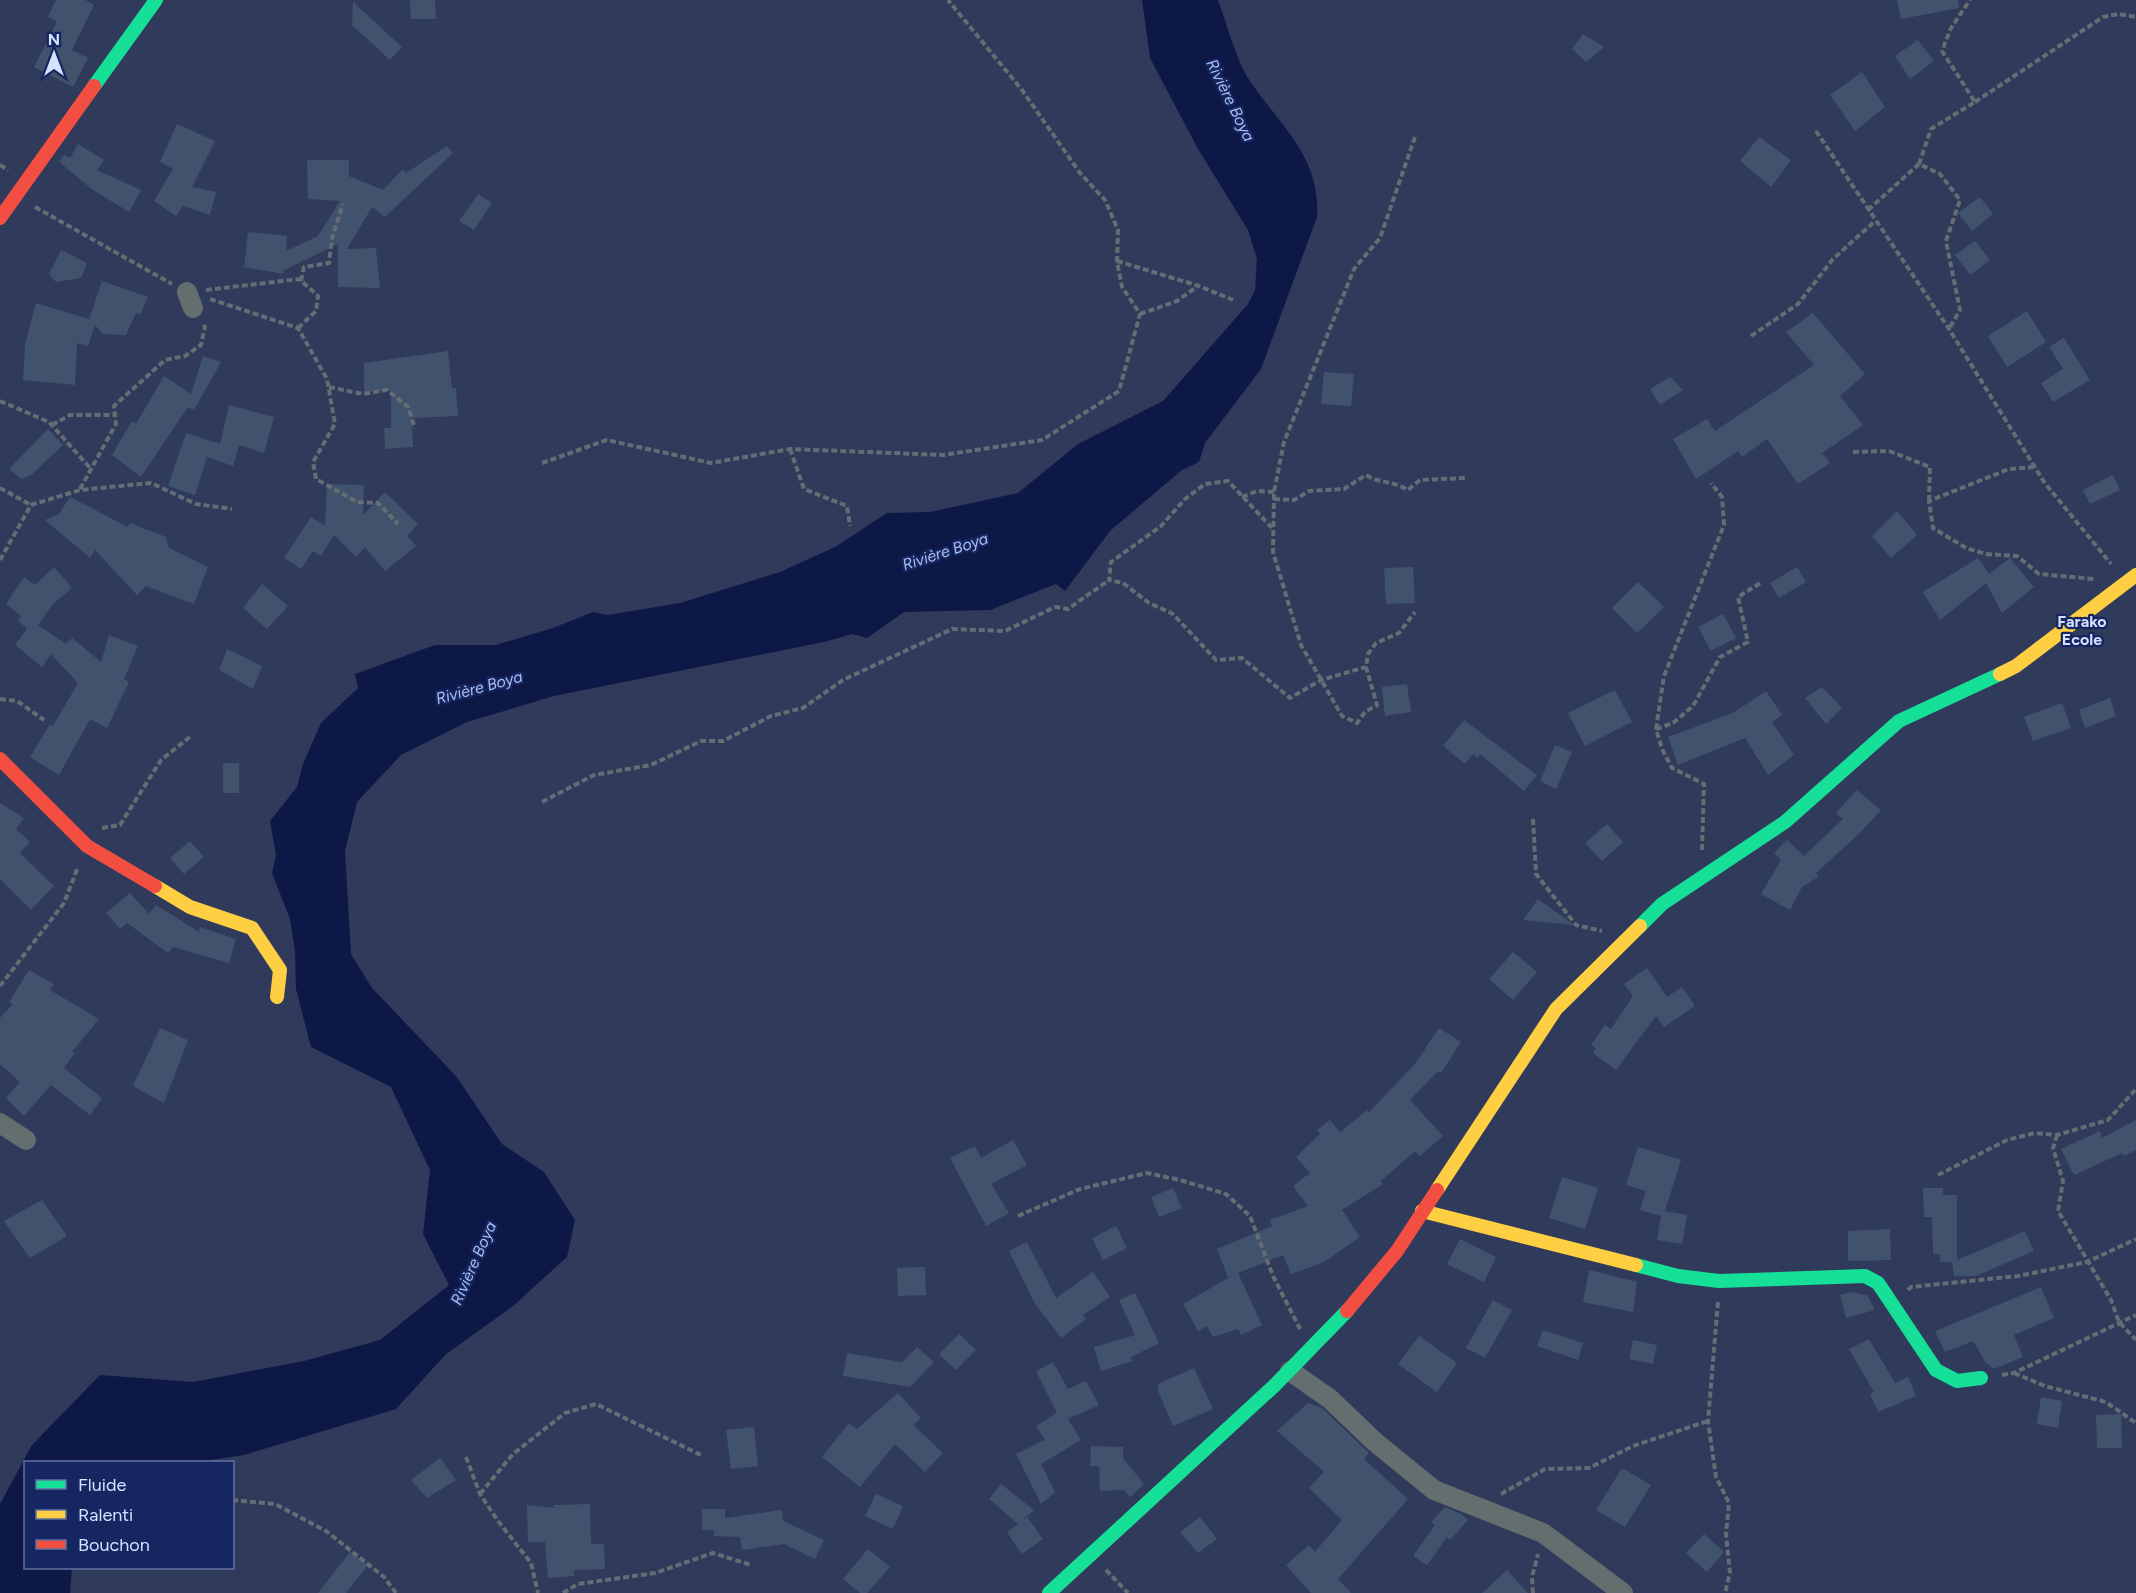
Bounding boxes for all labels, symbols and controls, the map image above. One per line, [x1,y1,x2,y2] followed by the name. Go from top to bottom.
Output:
[24,24,84,84] north arrow
[48,30,60,49] text: N
[1202,56,1259,144] water label: Rivière Boya
[900,529,990,574] water label: Rivière Boya
[2057,612,2107,649] district label: Farako Ecole
[434,667,525,708] water label: Rivière Boya
[447,1219,500,1308] water label: Rivière Boya
[24,1461,234,1569] legend
[78,1474,127,1496] text: Fluide
[78,1504,133,1526] text: Ralenti
[78,1534,150,1556] text: Bouchon

